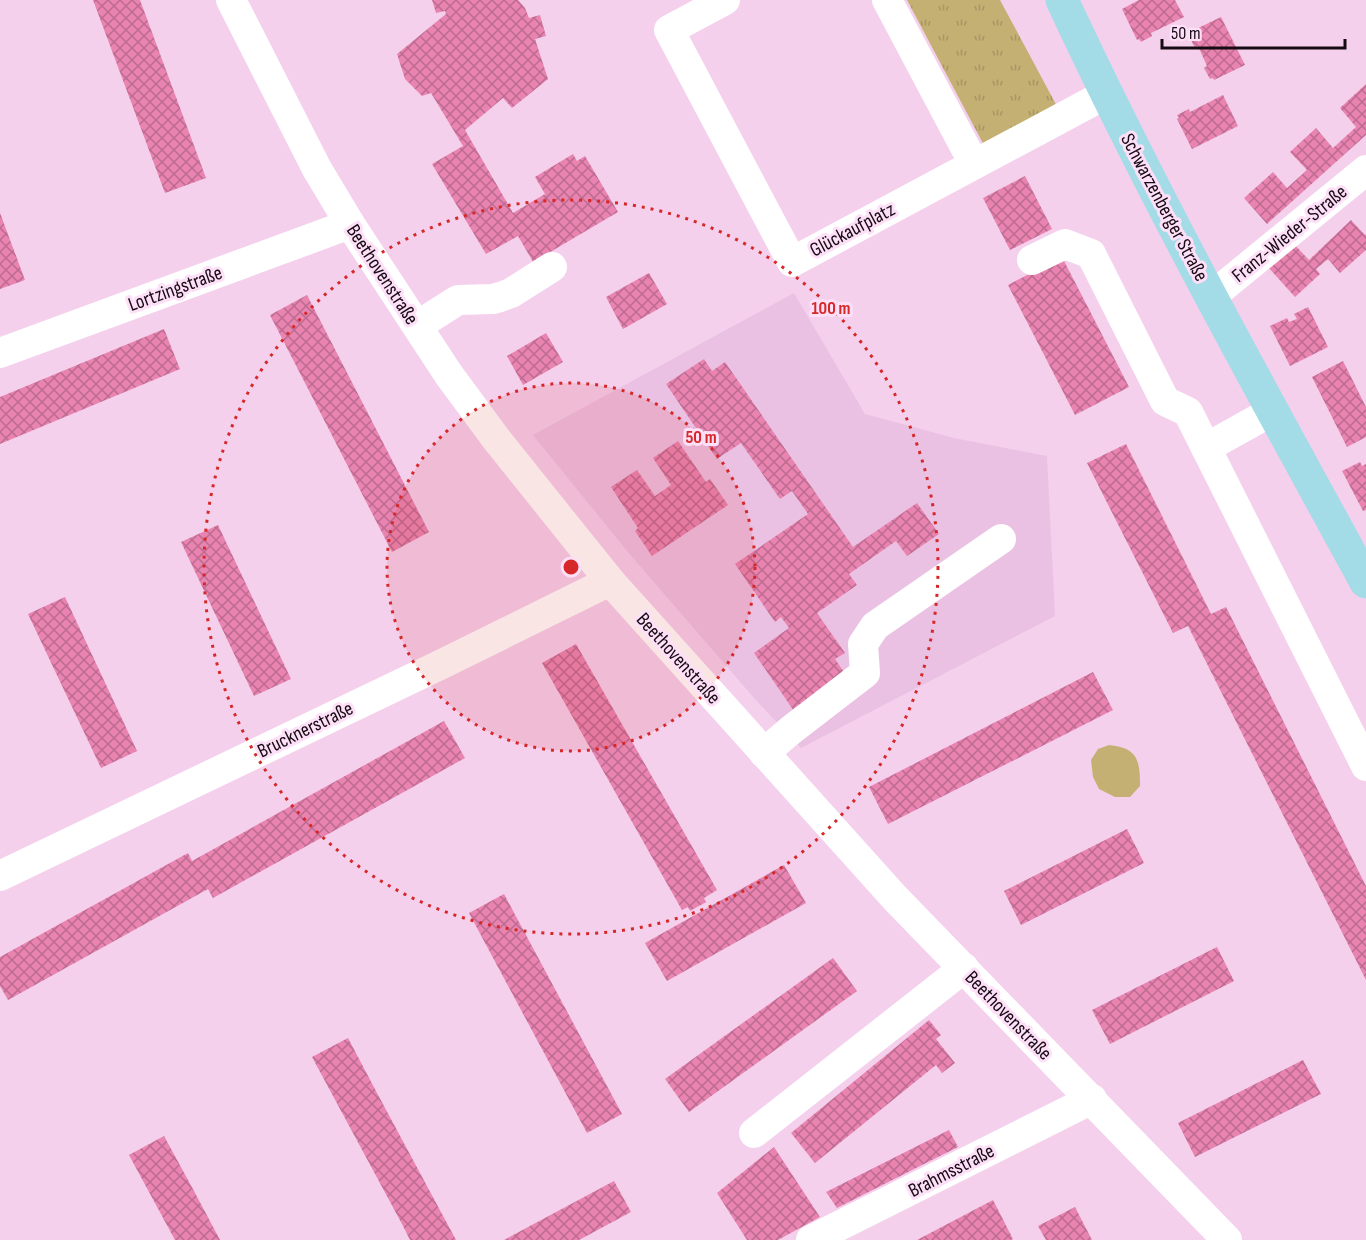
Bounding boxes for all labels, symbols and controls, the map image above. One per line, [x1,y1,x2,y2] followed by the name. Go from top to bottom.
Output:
[1162,12,1345,50] scale bar
[1171,23,1201,44] text: 50 m
[1115,130,1213,285] street label: Schwarzenberger Straße
[1227,180,1352,288] street label: Franz-Wieder-Straße
[806,198,899,262] street label: Glückaufplatz
[341,220,423,329] street label: Beethovenstraße
[125,261,225,317] street label: Lortzingstraße
[812,298,851,319] text: 100 m
[685,427,717,448] text: 50 m
[561,557,581,577] centre of rings
[631,608,726,709] street label: Beethovenstraße
[254,696,357,763] street label: Brucknerstraße
[960,966,1057,1065] street label: Beethovenstraße
[904,1139,998,1203] street label: Brahmsstraße

